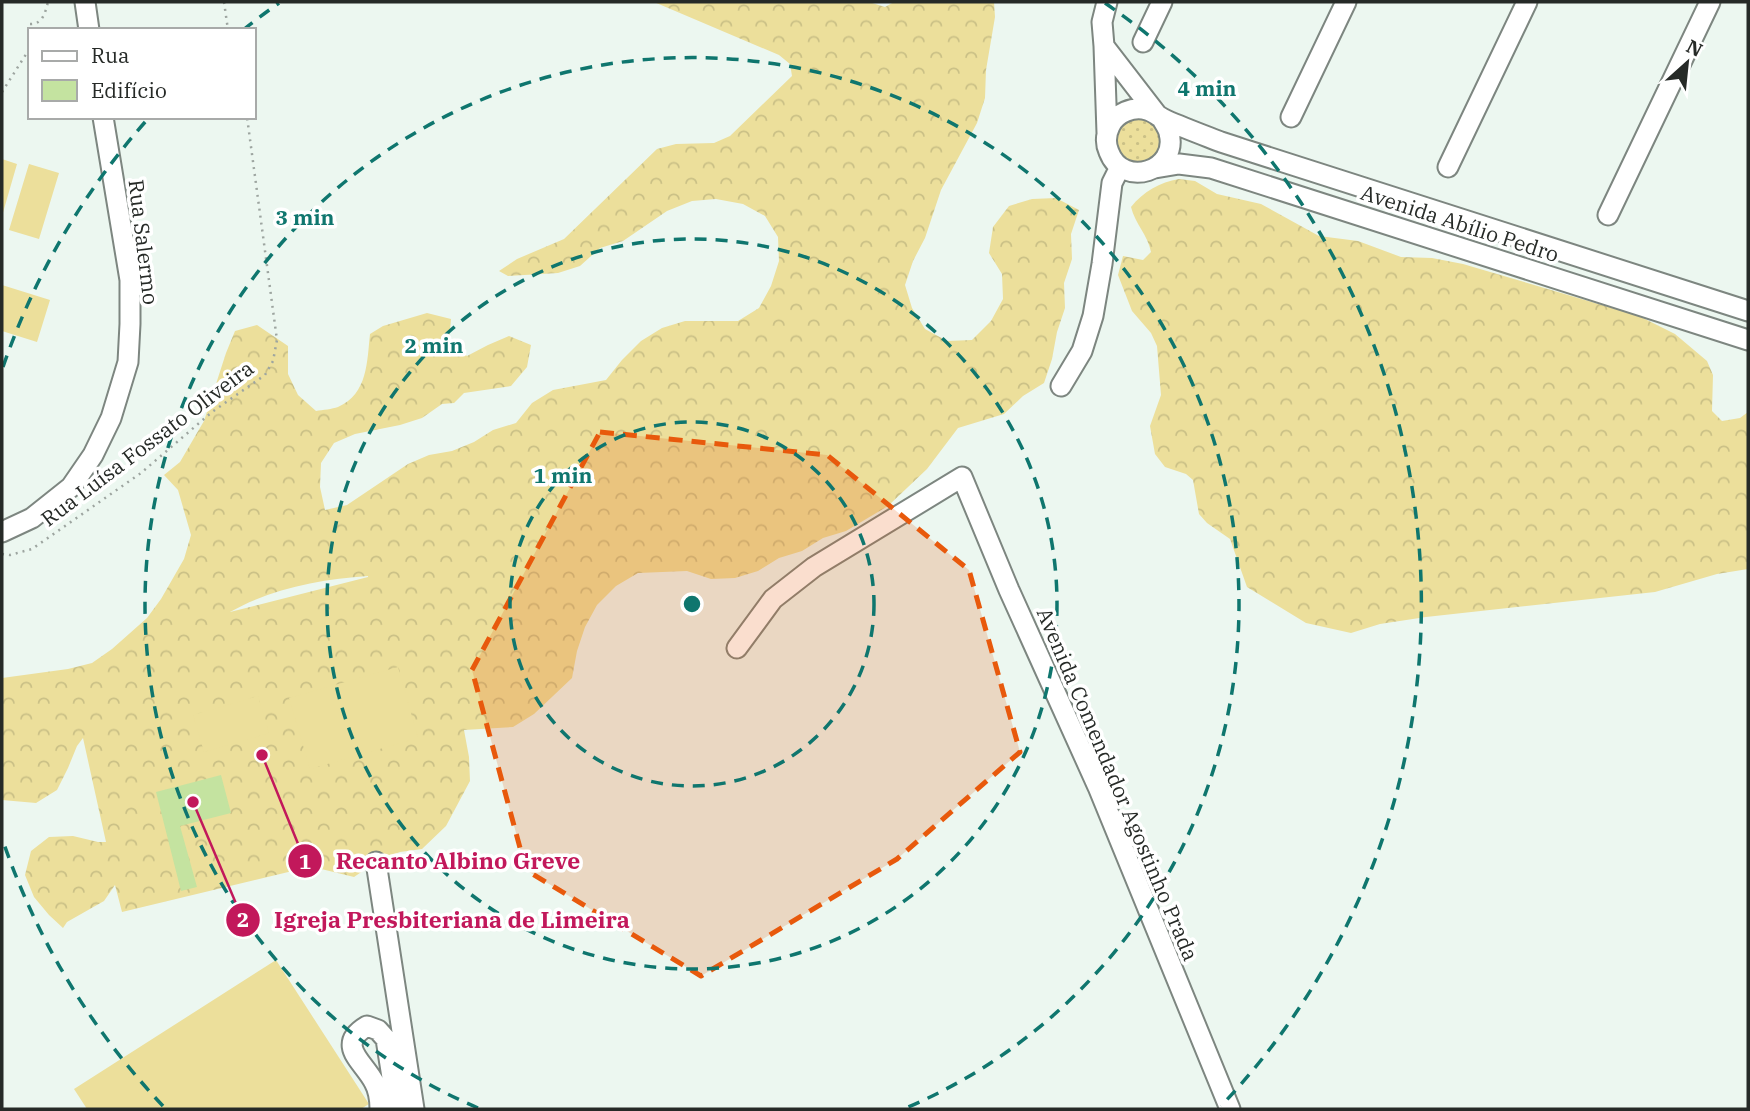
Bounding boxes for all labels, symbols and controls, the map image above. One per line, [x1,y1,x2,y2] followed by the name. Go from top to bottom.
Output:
[28,28,256,119] legend
[1652,28,1722,98] north arrow
[1683,34,1707,62] text: N
[91,41,129,69] text: Rua
[1178,74,1236,102] text: 4 min
[91,76,167,104] text: Edifício
[122,178,166,306] street label: Rua Salermo
[1357,178,1563,268] street label: Avenida Abílio Pedro
[276,203,334,231] text: 3 min
[405,331,463,359] text: 2 min
[35,354,259,532] street label: Rua Luísa Fossato Oliveira
[534,461,592,489] text: 1 min
[680,592,704,616] centre of rings
[1031,603,1205,965] street label: Avenida Comendador Agostinho Prada
[287,839,595,883] callout: Recanto Albino Greve
[336,845,580,875] text: Recanto Albino Greve
[299,847,311,875] text: 1
[225,898,644,942] callout: Igreja Presbiteriana de Limeira
[274,904,630,934] text: Igreja Presbiteriana de Limeira
[237,905,249,933] text: 2

